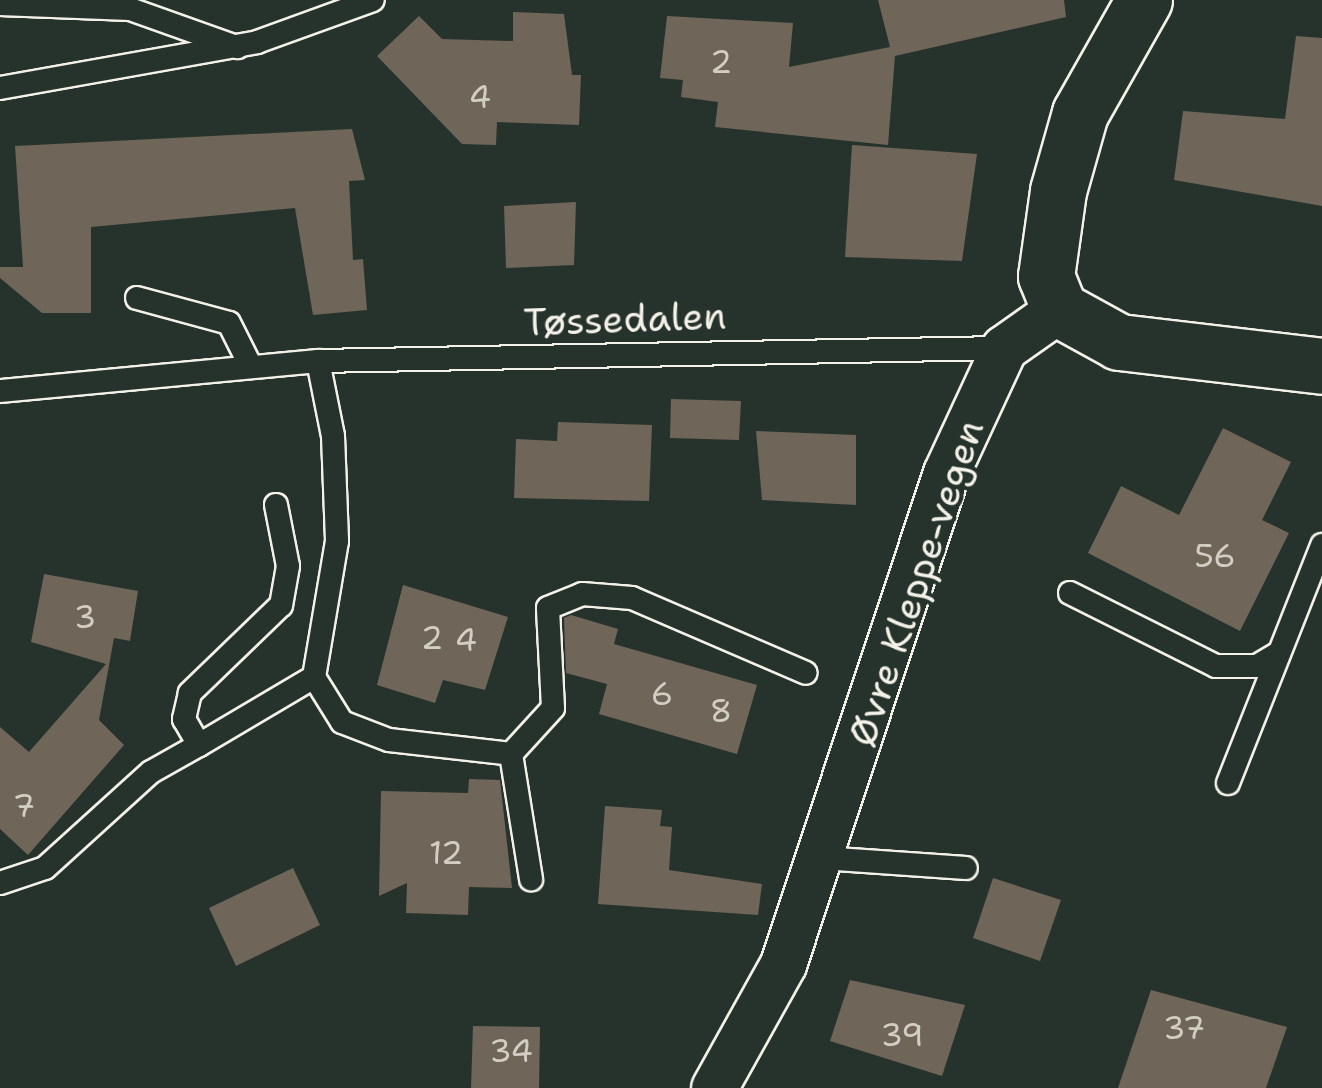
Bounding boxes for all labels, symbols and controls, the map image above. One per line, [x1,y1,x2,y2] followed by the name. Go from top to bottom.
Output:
[710,43,732,81] house number: 2
[469,78,491,116] house number: 4
[523,293,727,345] street label: Tøssedalen
[839,414,993,752] street label: Øvre Kleppe-vegen
[1194,537,1236,575] house number: 56
[74,598,96,636] house number: 3
[421,619,443,657] house number: 2
[455,621,477,659] house number: 4
[651,675,673,713] house number: 6
[710,692,732,730] house number: 8
[13,787,35,825] house number: 7
[429,834,463,872] house number: 12
[1163,1009,1205,1047] house number: 37
[880,1016,924,1054] house number: 39
[489,1032,533,1070] house number: 34

